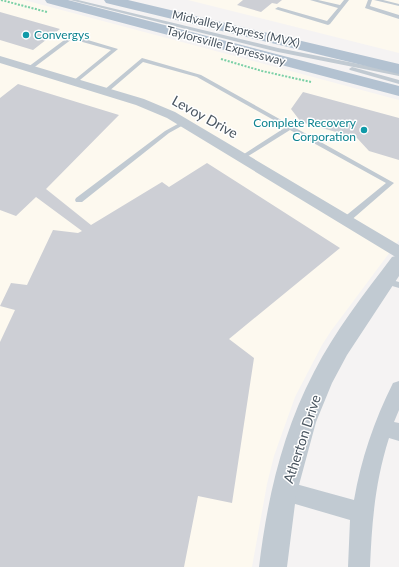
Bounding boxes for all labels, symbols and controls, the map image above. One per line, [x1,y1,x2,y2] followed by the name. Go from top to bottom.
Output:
[171,7,301,51] street label: Midvalley Express (MVX)
[165,22,288,69] street label: Taylorsville Expressway
[34,27,89,42] place label: Convergys
[21,30,31,40] marker: Convergys
[169,92,241,142] street label: Levoy Drive
[253,115,357,144] place label: Complete Recovery Corporation
[359,125,369,135] marker: Complete Recovery Corporation
[279,392,324,485] street label: Atherton Drive

